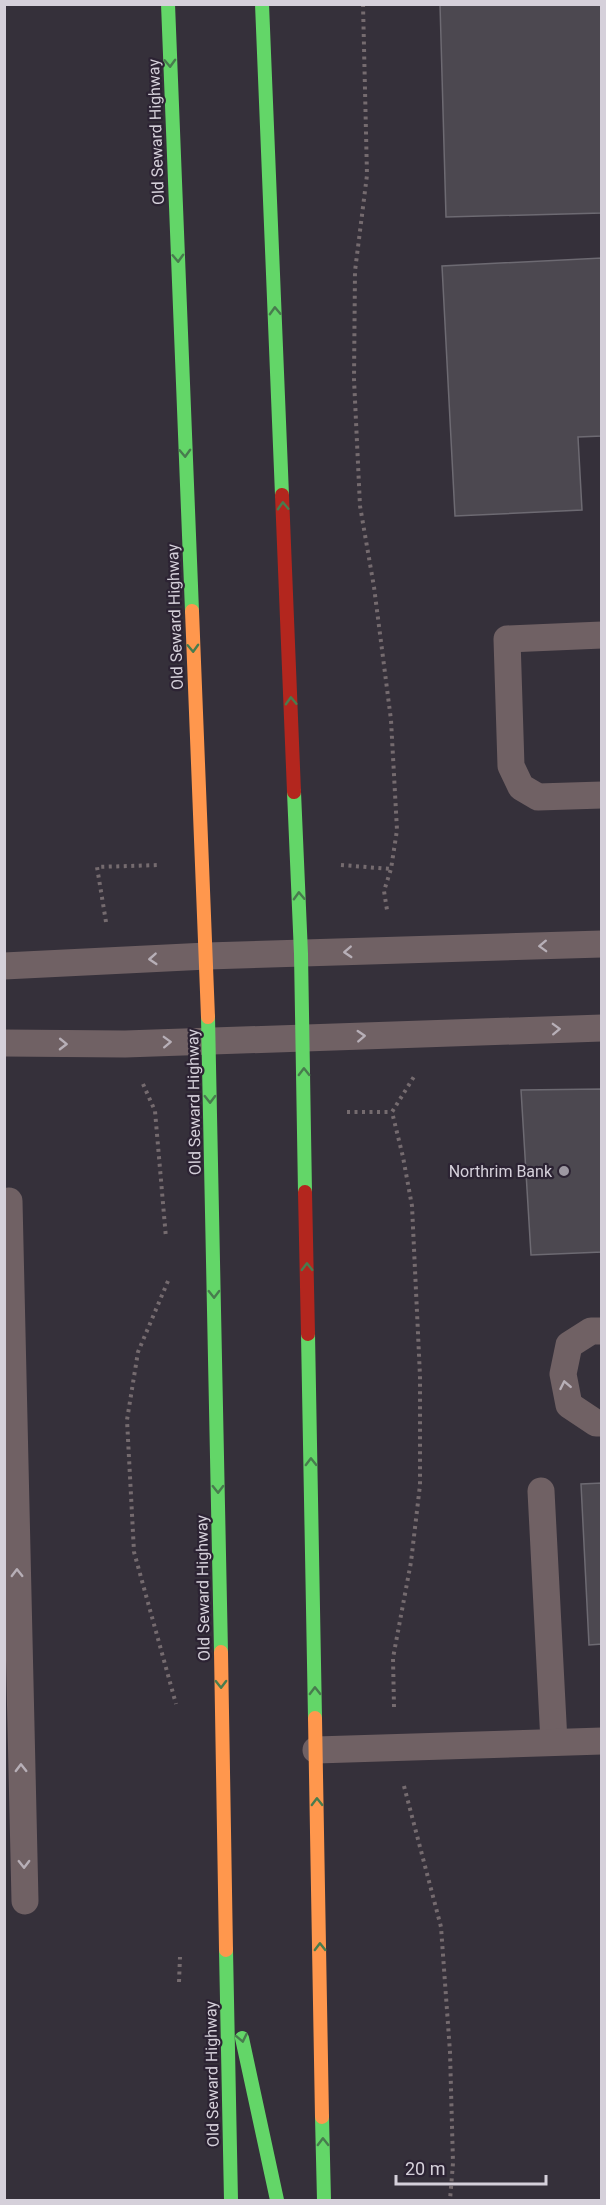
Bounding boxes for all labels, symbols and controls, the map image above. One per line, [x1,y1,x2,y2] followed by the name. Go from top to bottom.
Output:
[144,58,168,205] street label: Old Seward Highway
[164,58,177,67] one-way arrow
[171,253,184,262] one-way arrow
[268,307,281,316] one-way arrow
[179,448,192,457] one-way arrow
[276,502,289,511] one-way arrow
[163,543,187,690] street label: Old Seward Highway
[187,643,199,652] one-way arrow
[284,696,297,705] one-way arrow
[292,891,305,900] one-way arrow
[539,939,548,952] one-way arrow
[344,946,353,959] one-way arrow
[149,952,158,965] one-way arrow
[552,1023,561,1036] one-way arrow
[183,1028,205,1175] street label: Old Seward Highway
[357,1030,366,1043] one-way arrow
[162,1036,171,1049] one-way arrow
[58,1038,67,1050] one-way arrow
[297,1068,310,1077] one-way arrow
[204,1095,217,1104] one-way arrow
[449,1162,553,1181] place label: Northrim Bank
[557,1164,571,1178] marker: Northrim Bank
[301,1263,314,1272] one-way arrow
[208,1290,220,1299] one-way arrow
[559,1380,572,1390] one-way arrow
[305,1458,317,1467] one-way arrow
[211,1485,224,1494] one-way arrow
[192,1514,214,1661] street label: Old Seward Highway
[11,1569,23,1578] one-way arrow
[215,1680,227,1689] one-way arrow
[309,1687,321,1696] one-way arrow
[15,1764,28,1773] one-way arrow
[311,1797,323,1806] one-way arrow
[18,1860,30,1869] one-way arrow
[314,1943,326,1952] one-way arrow
[201,2000,223,2147] street label: Old Seward Highway
[235,2033,248,2043] one-way arrow
[317,2138,330,2147] one-way arrow
[396,2148,546,2186] scale bar
[405,2158,445,2179] text: 20 m

